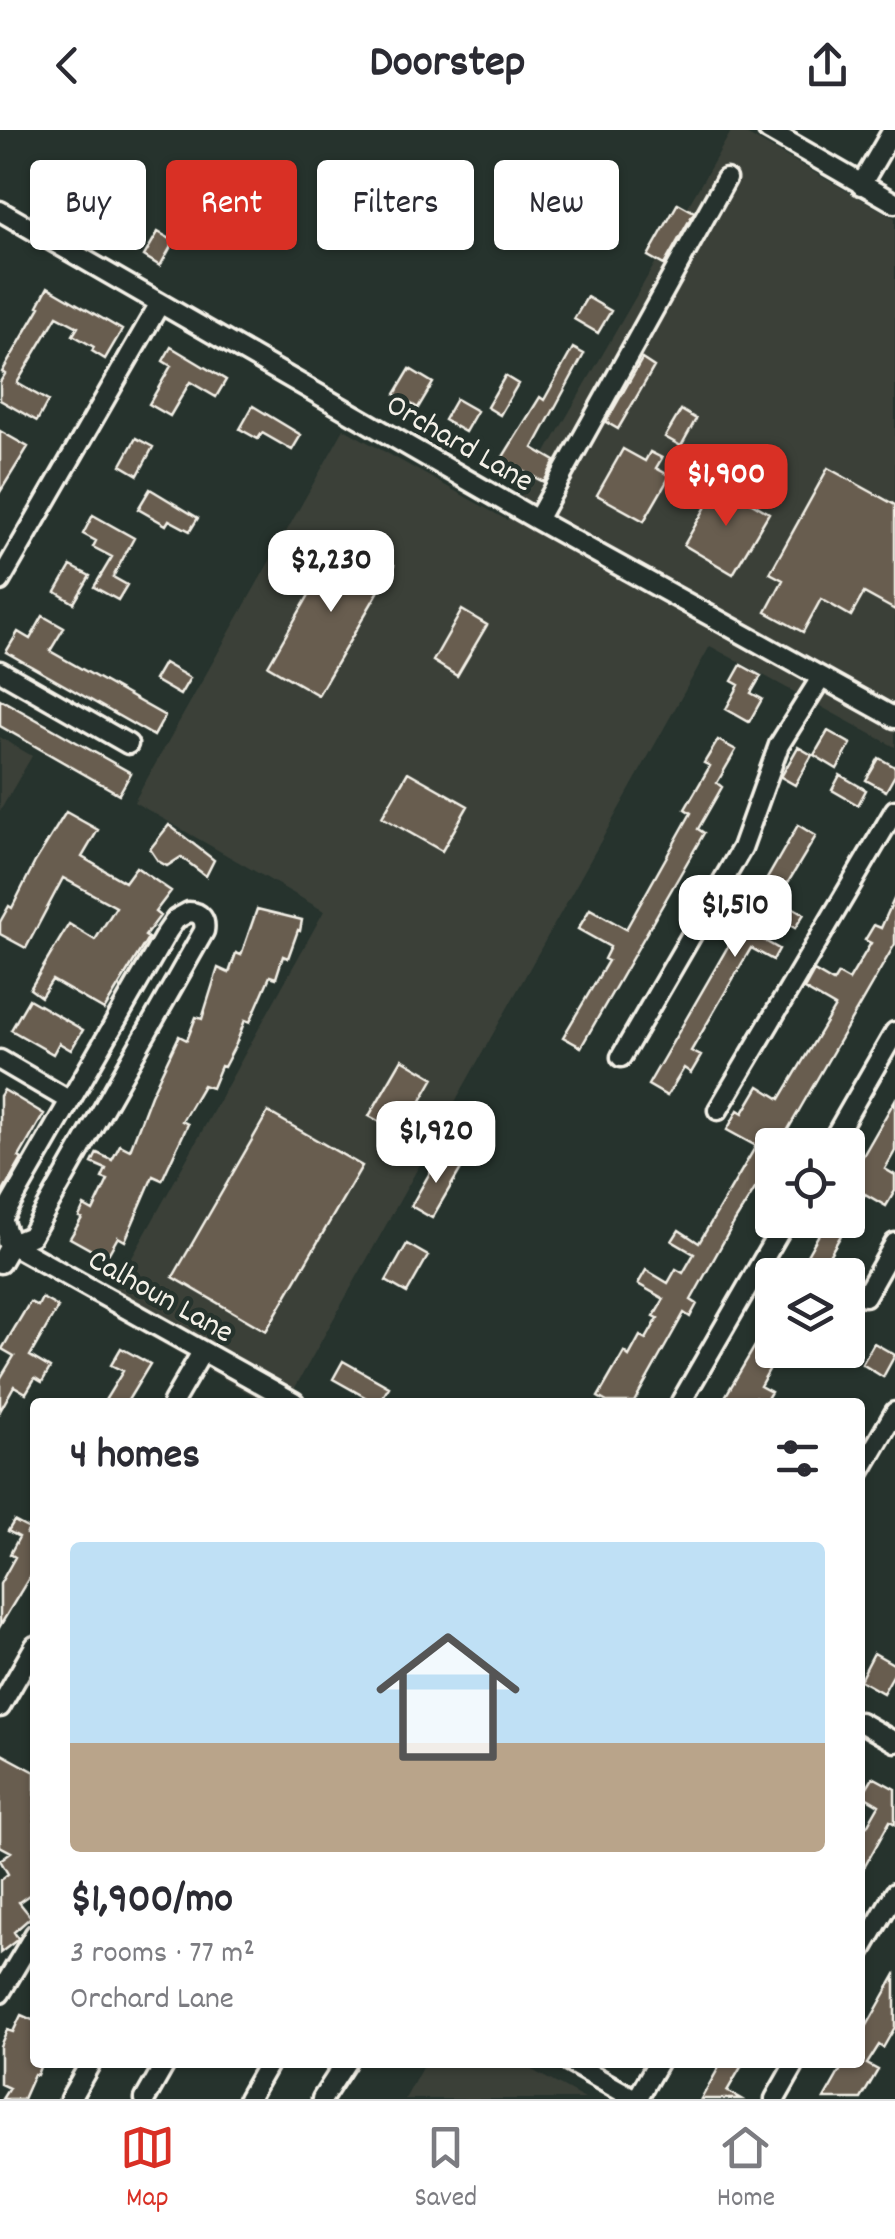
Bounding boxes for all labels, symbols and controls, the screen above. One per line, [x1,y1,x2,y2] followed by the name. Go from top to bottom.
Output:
[369,33,526,97] text: Doorstep
[40,38,95,93] icon: back
[800,38,855,93] icon: share
[30,160,146,250] chip: Buy
[166,160,297,250] chip: Rent
[317,160,474,250] chip: Filters
[494,160,619,250] chip: New
[376,384,541,506] street label: Orchard Lane
[645,444,807,529] pin: $1,900
[687,453,765,499] text: $1,900
[250,530,412,615] pin: $2,230
[290,539,372,585] text: $2,230
[654,875,816,960] pin: $1,510
[701,884,769,930] text: $1,510
[355,1101,517,1186] pin: $1,920
[398,1110,474,1156] text: $1,920
[755,1128,865,1368] map controls
[755,1128,865,1238] button: locate
[78,1239,241,1357] street label: Calhoun Lane
[755,1258,865,1368] button: layers
[70,1428,200,1488] text: 4 homes
[770,1431,825,1486] icon: filters
[358,1607,538,1787] icon: home
[70,1872,233,1932] text: $1,900/mo
[70,1932,255,1978] text: 3 rooms · 77 m²
[70,1978,234,2024] text: Orchard Lane
[120,2120,175,2220] tab: Map
[415,2120,477,2220] tab: Saved
[717,2120,775,2220] tab: Home

